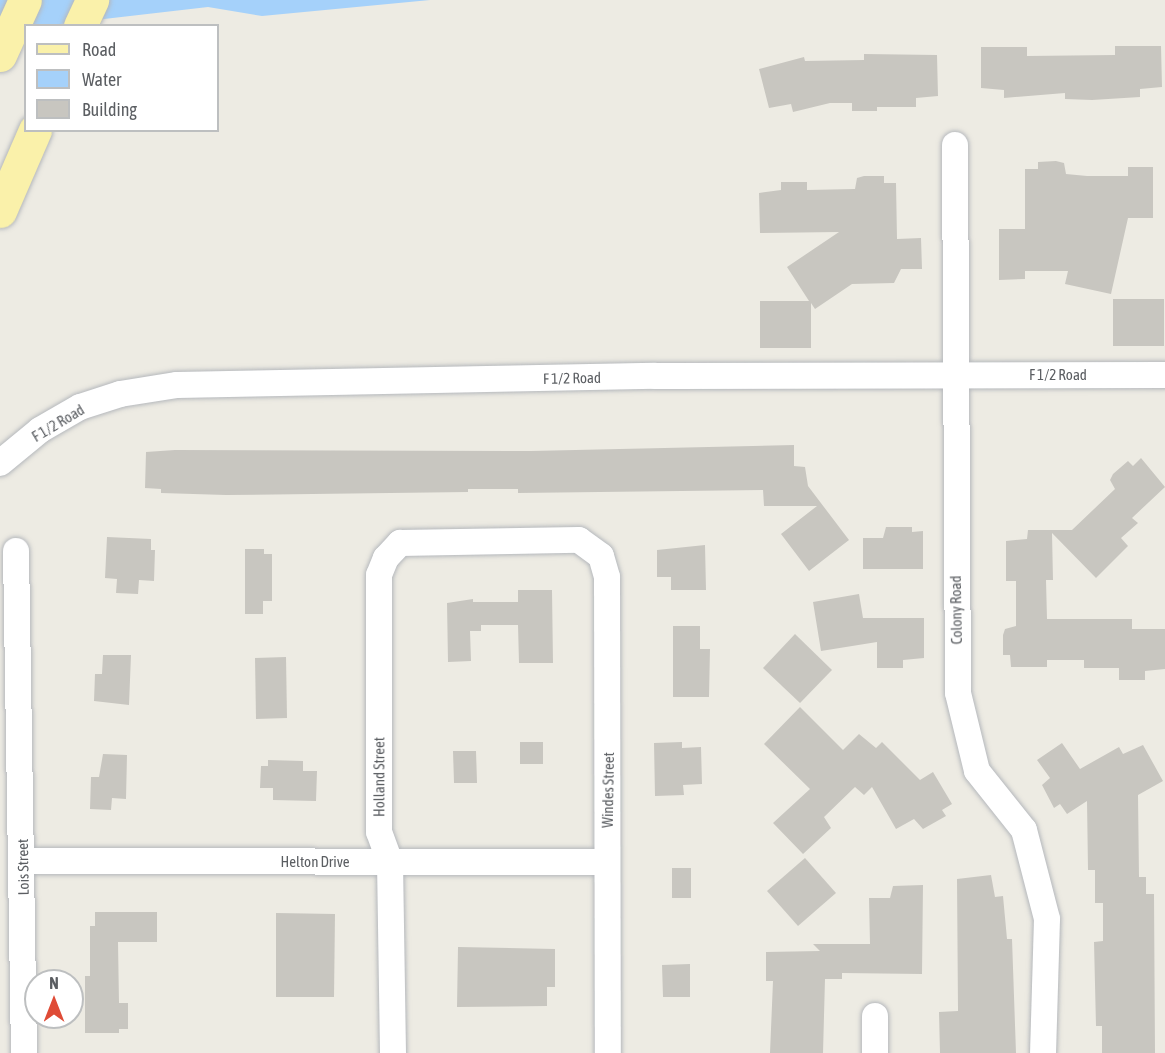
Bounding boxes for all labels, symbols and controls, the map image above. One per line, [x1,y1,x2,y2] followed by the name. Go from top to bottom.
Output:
[24,24,219,132] legend
[82,39,116,60] text: Road
[82,69,121,90] text: Water
[82,99,137,120] text: Building
[1029,366,1087,384] street label: F 1/2 Road
[543,368,601,388] street label: F 1/2 Road
[29,400,87,446] street label: F 1/2 Road
[946,575,966,645] street label: Colony Road
[370,737,388,817] street label: Holland Street
[598,752,618,828] street label: Windes Street
[14,839,32,895] street label: Lois Street
[280,853,350,871] street label: Helton Drive
[24,969,84,1029] north arrow
[49,974,59,992] text: N

